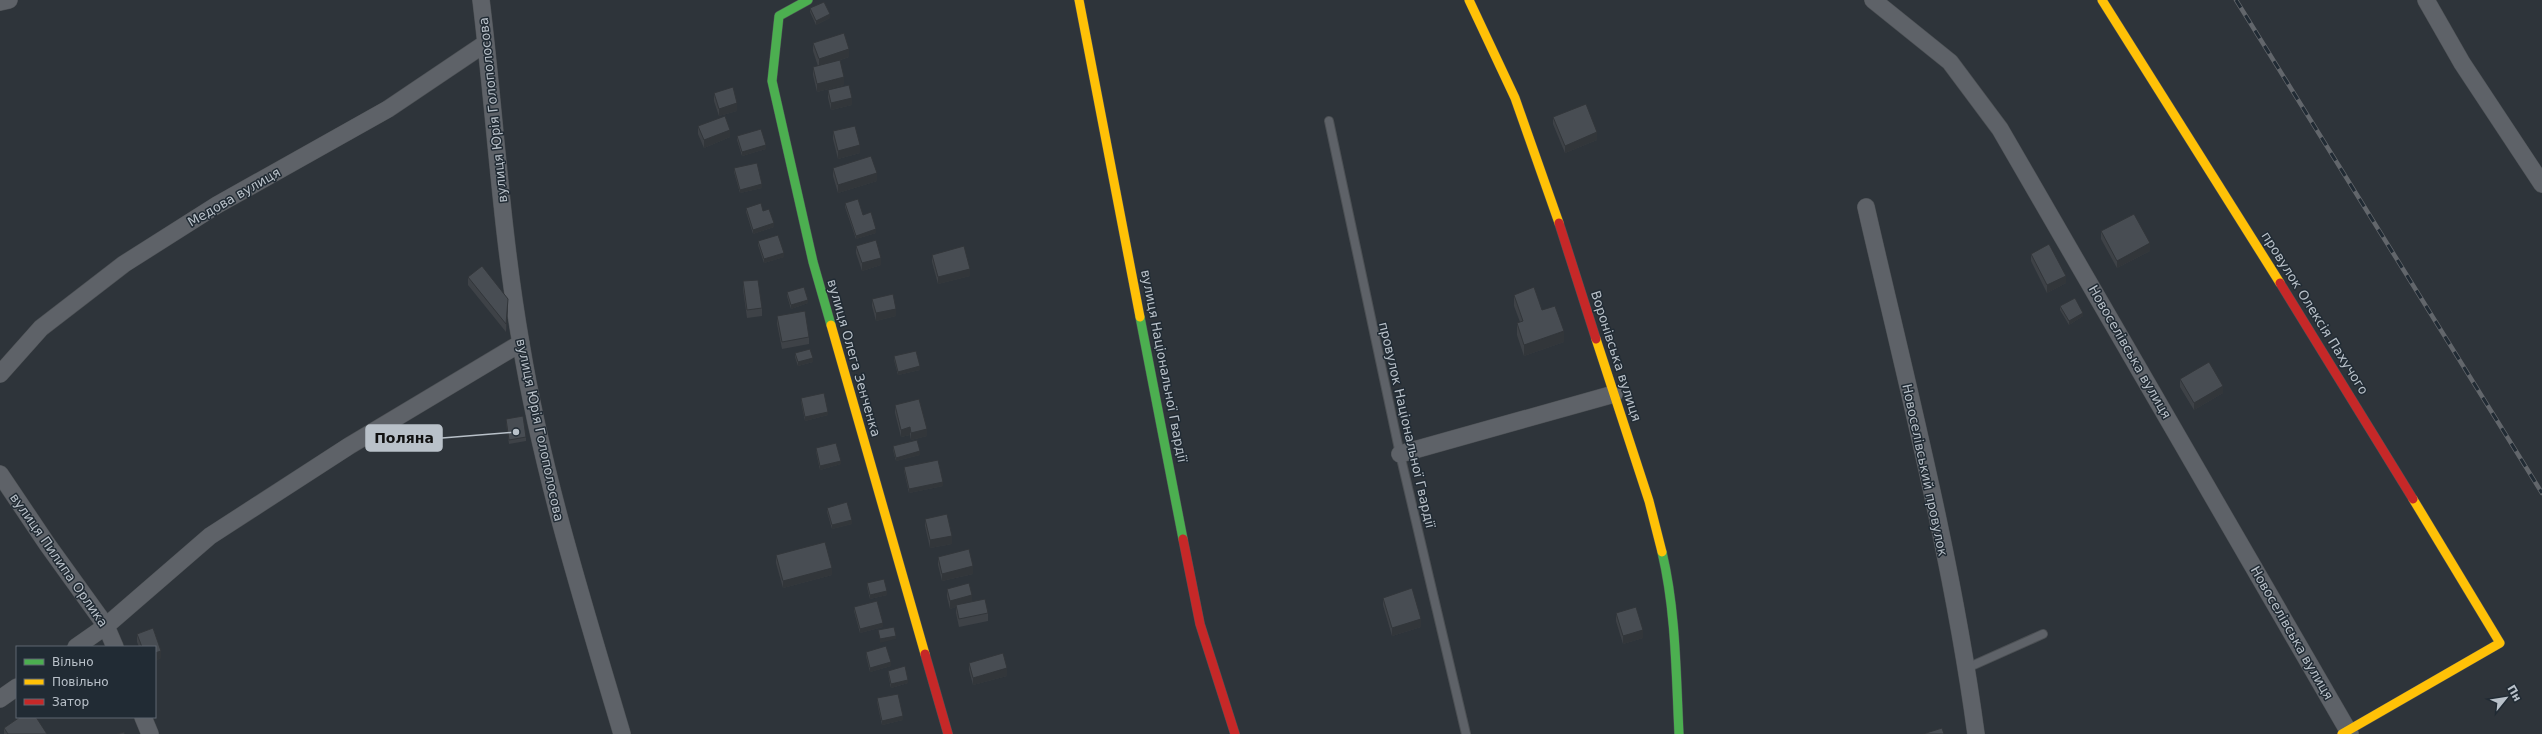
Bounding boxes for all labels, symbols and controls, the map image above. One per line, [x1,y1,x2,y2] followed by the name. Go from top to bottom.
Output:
[476,17,510,203] street label: вулиця Юрія Голополосова
[185,164,283,230] street label: Медова вулиця
[2259,229,2371,397] street label: провулок Олексія Пахучого
[1138,268,1190,464] street label: вулиця Національної Гвардії
[824,277,884,439] street label: вулиця Олега Зенченка
[2086,283,2174,421] street label: Новоселівська вулиця
[1588,289,1644,423] street label: Воронівська вулиця
[1376,320,1438,530] street label: провулок Національної Гвардії
[513,337,567,523] street label: вулиця Юрія Голополосова
[1899,382,1951,558] street label: Новоселівський провулок
[366,425,442,451] callout: Поляна
[374,430,434,446] text: Поляна
[7,490,111,630] street label: вулиця Пилипа Орлика
[2248,564,2336,702] street label: Новоселівська вулиця
[16,646,156,718] legend
[52,655,94,669] text: Вільно
[52,675,109,689] text: Повільно
[2486,678,2526,718] north arrow
[2504,683,2524,704] text: Пн
[52,695,89,709] text: Затор

